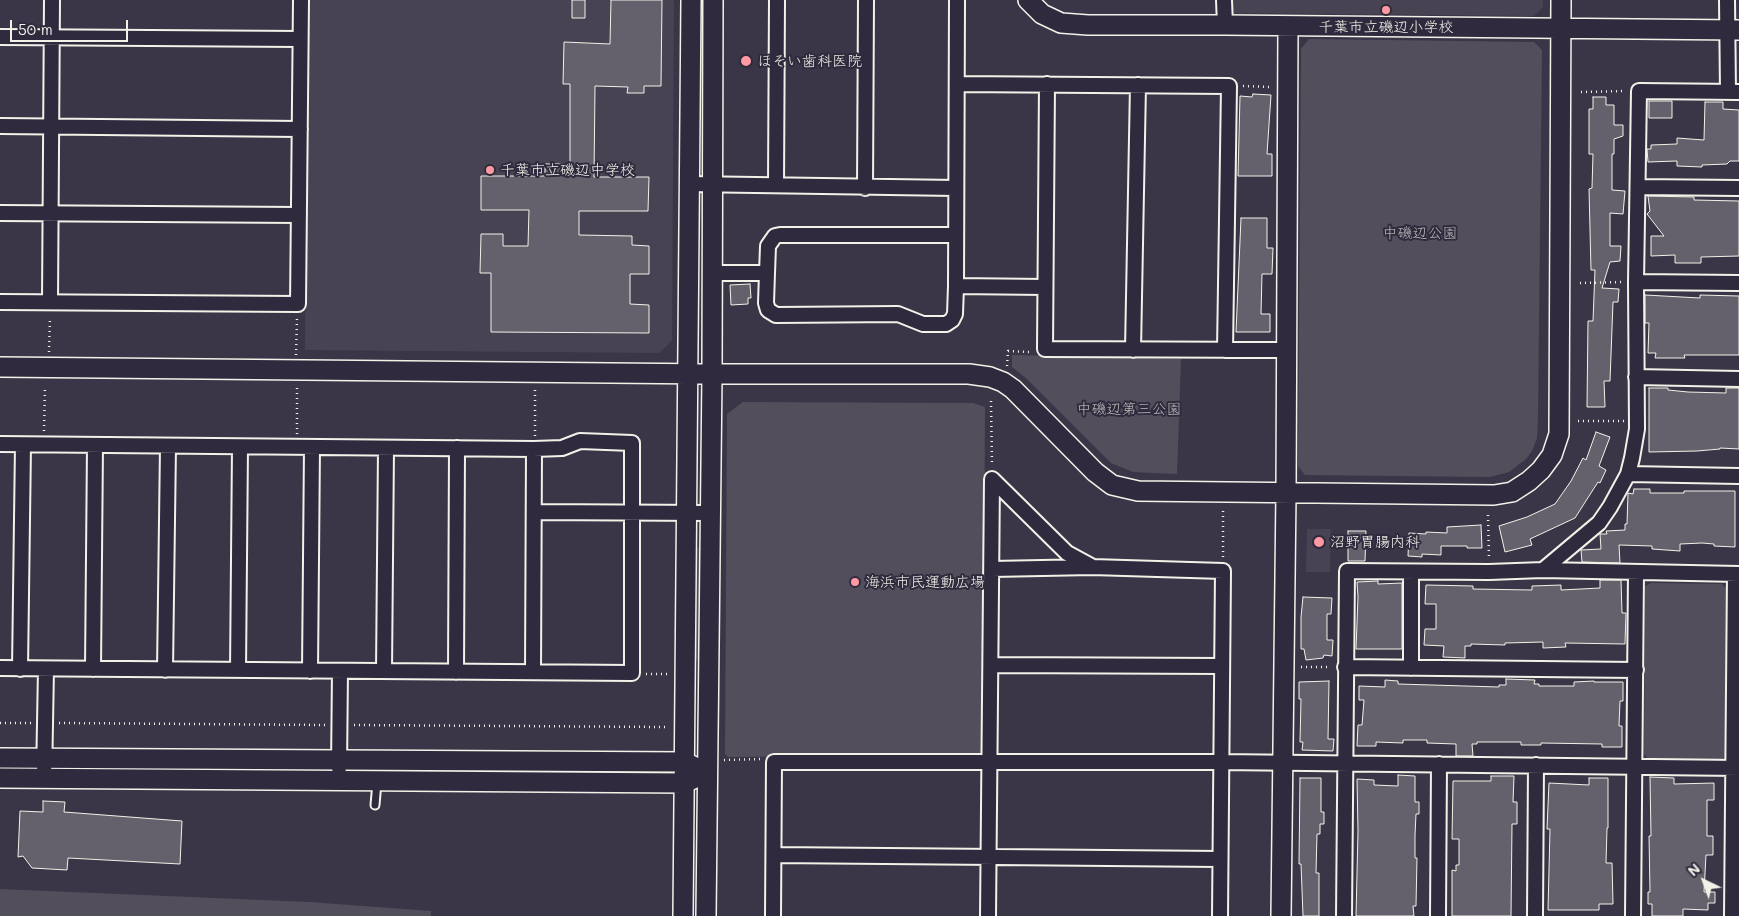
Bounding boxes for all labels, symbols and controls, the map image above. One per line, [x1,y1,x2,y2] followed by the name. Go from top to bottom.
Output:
[1380,4,1392,16] marker: 千葉市立磯辺小学校
[12,10,130,42] scale bar
[1319,18,1453,36] place label: 千葉市立磯辺小学校
[18,19,53,39] text: 50 m
[757,52,862,70] place label: ほそい歯科医院
[739,54,753,68] marker: ほそい歯科医院
[500,161,635,179] place label: 千葉市立磯辺中学校
[484,164,496,176] marker: 千葉市立磯辺中学校
[1383,224,1457,242] park label: 中磯辺公園
[1077,400,1181,418] park label: 中磯辺第三公園
[1330,533,1420,551] place label: 沼野胃腸内科
[1312,535,1326,549] marker: 沼野胃腸内科
[865,573,985,591] place label: 海浜市民運動広場
[849,576,861,588] marker: 海浜市民運動広場
[1679,856,1729,906] north arrow
[1683,859,1704,880] text: N

